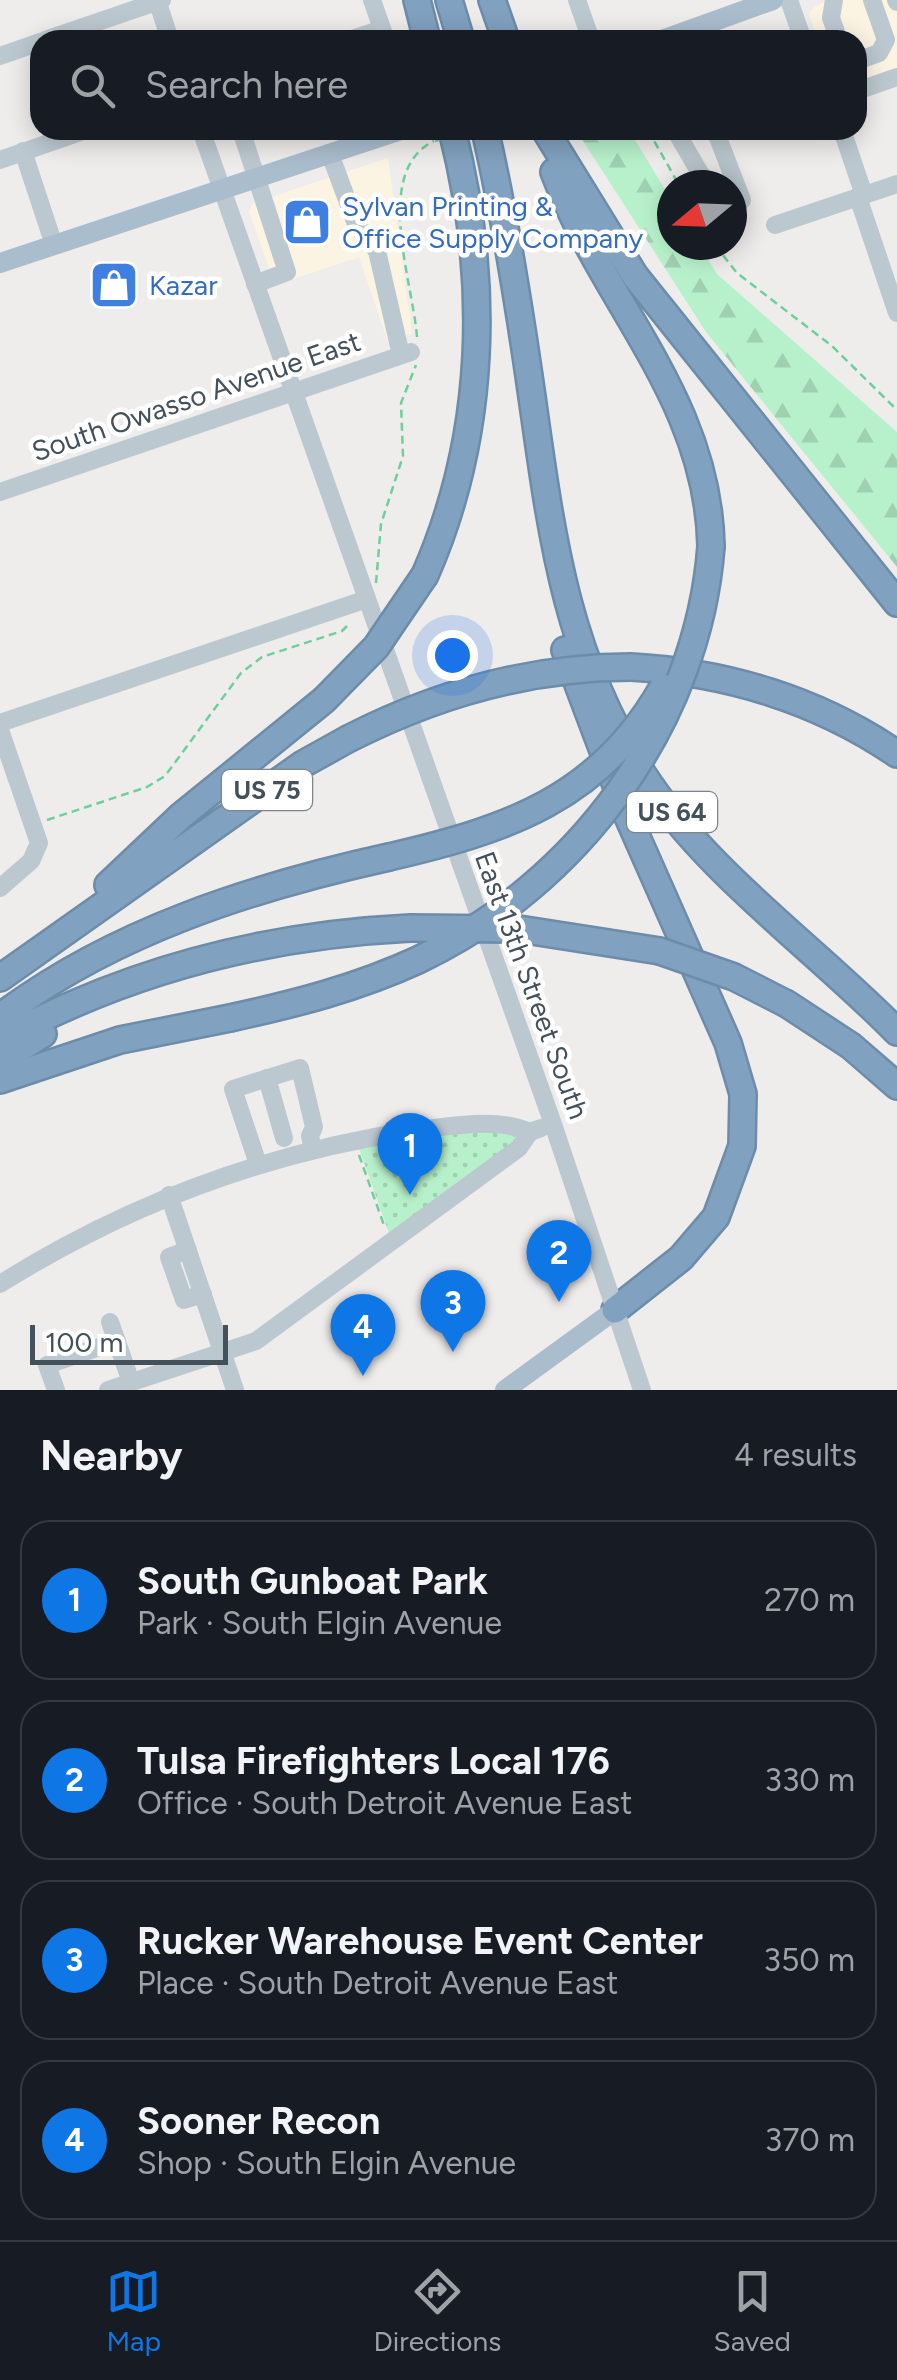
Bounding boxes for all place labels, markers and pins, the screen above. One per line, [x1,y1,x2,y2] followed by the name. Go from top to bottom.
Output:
[342,189,643,255] place label: Sylvan Printing & Office Supply Company
[281,196,333,248] shop icon: Sylvan Printing & Office Supply Company
[88,259,140,311] shop icon: Kazar
[149,268,218,302] place label: Kazar
[378,1112,442,1195] pin: 1
[526,1220,592,1302] pin: 2
[420,1270,486,1352] pin: 3
[330,1294,396,1376] pin: 4

